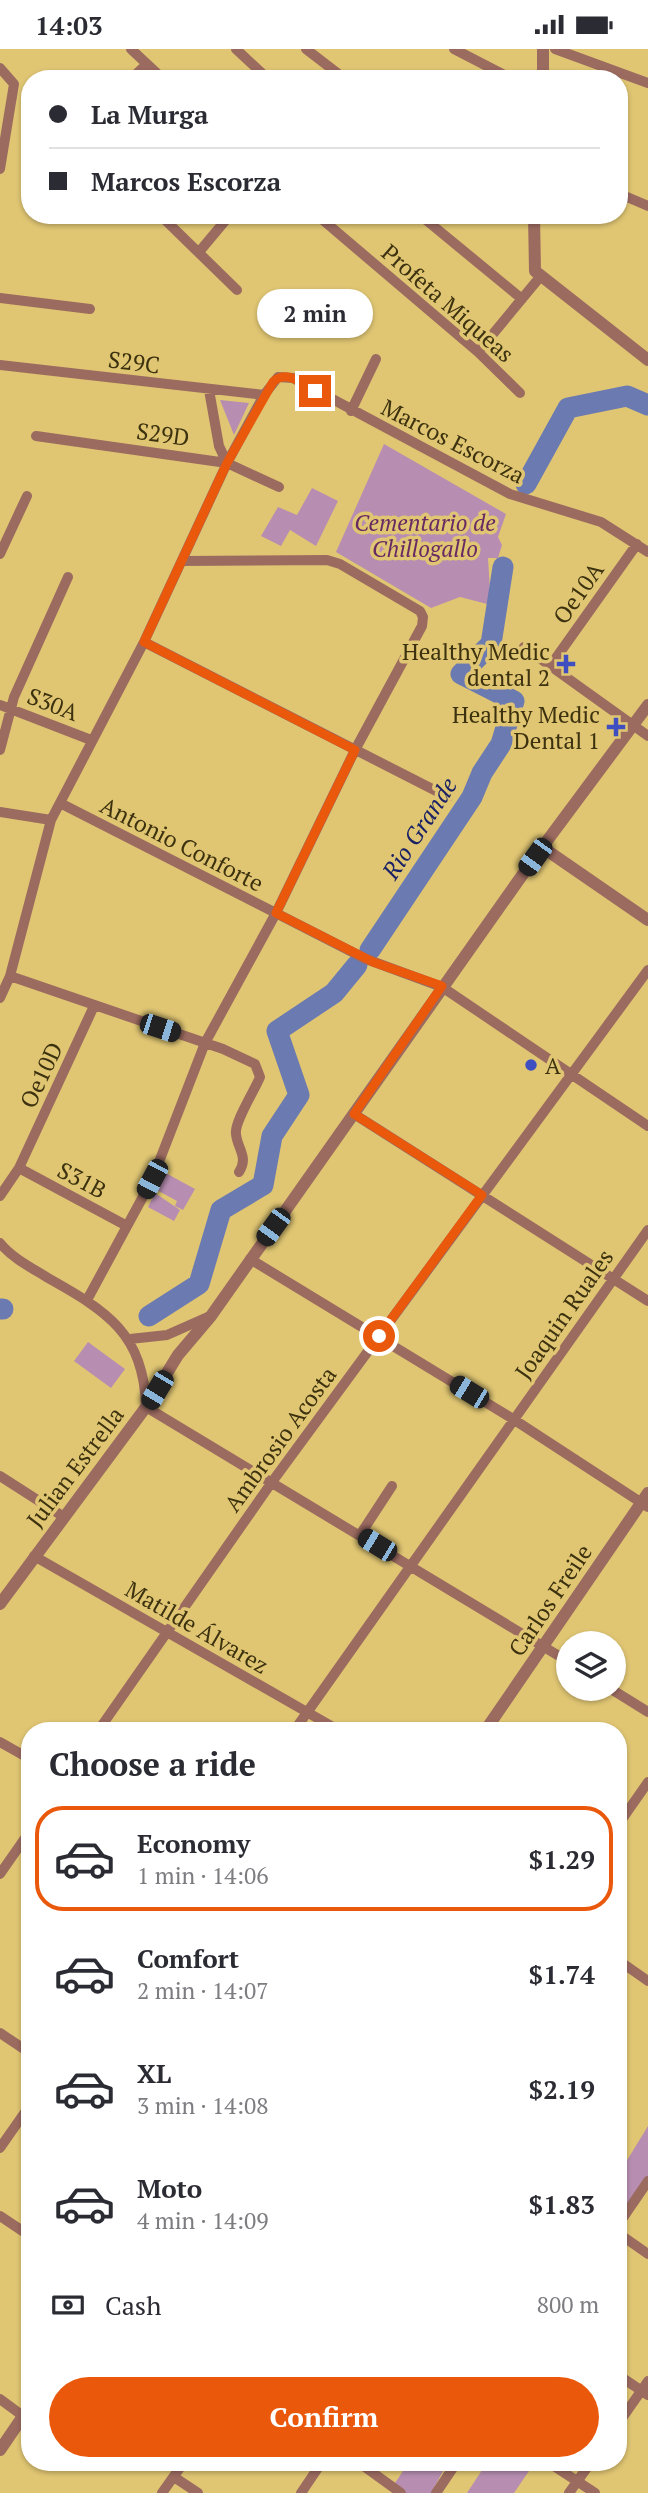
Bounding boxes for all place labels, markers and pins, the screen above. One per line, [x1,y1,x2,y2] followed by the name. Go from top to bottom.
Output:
[402,636,550,693] place label: Healthy Medic dental 2
[556,654,576,674] marker: Healthy Medic dental 2
[452,699,600,756] place label: Healthy Medic Dental 1
[606,717,626,737] marker: Healthy Medic Dental 1
[545,1050,561,1081] place label: A
[523,1057,539,1073] marker: A

